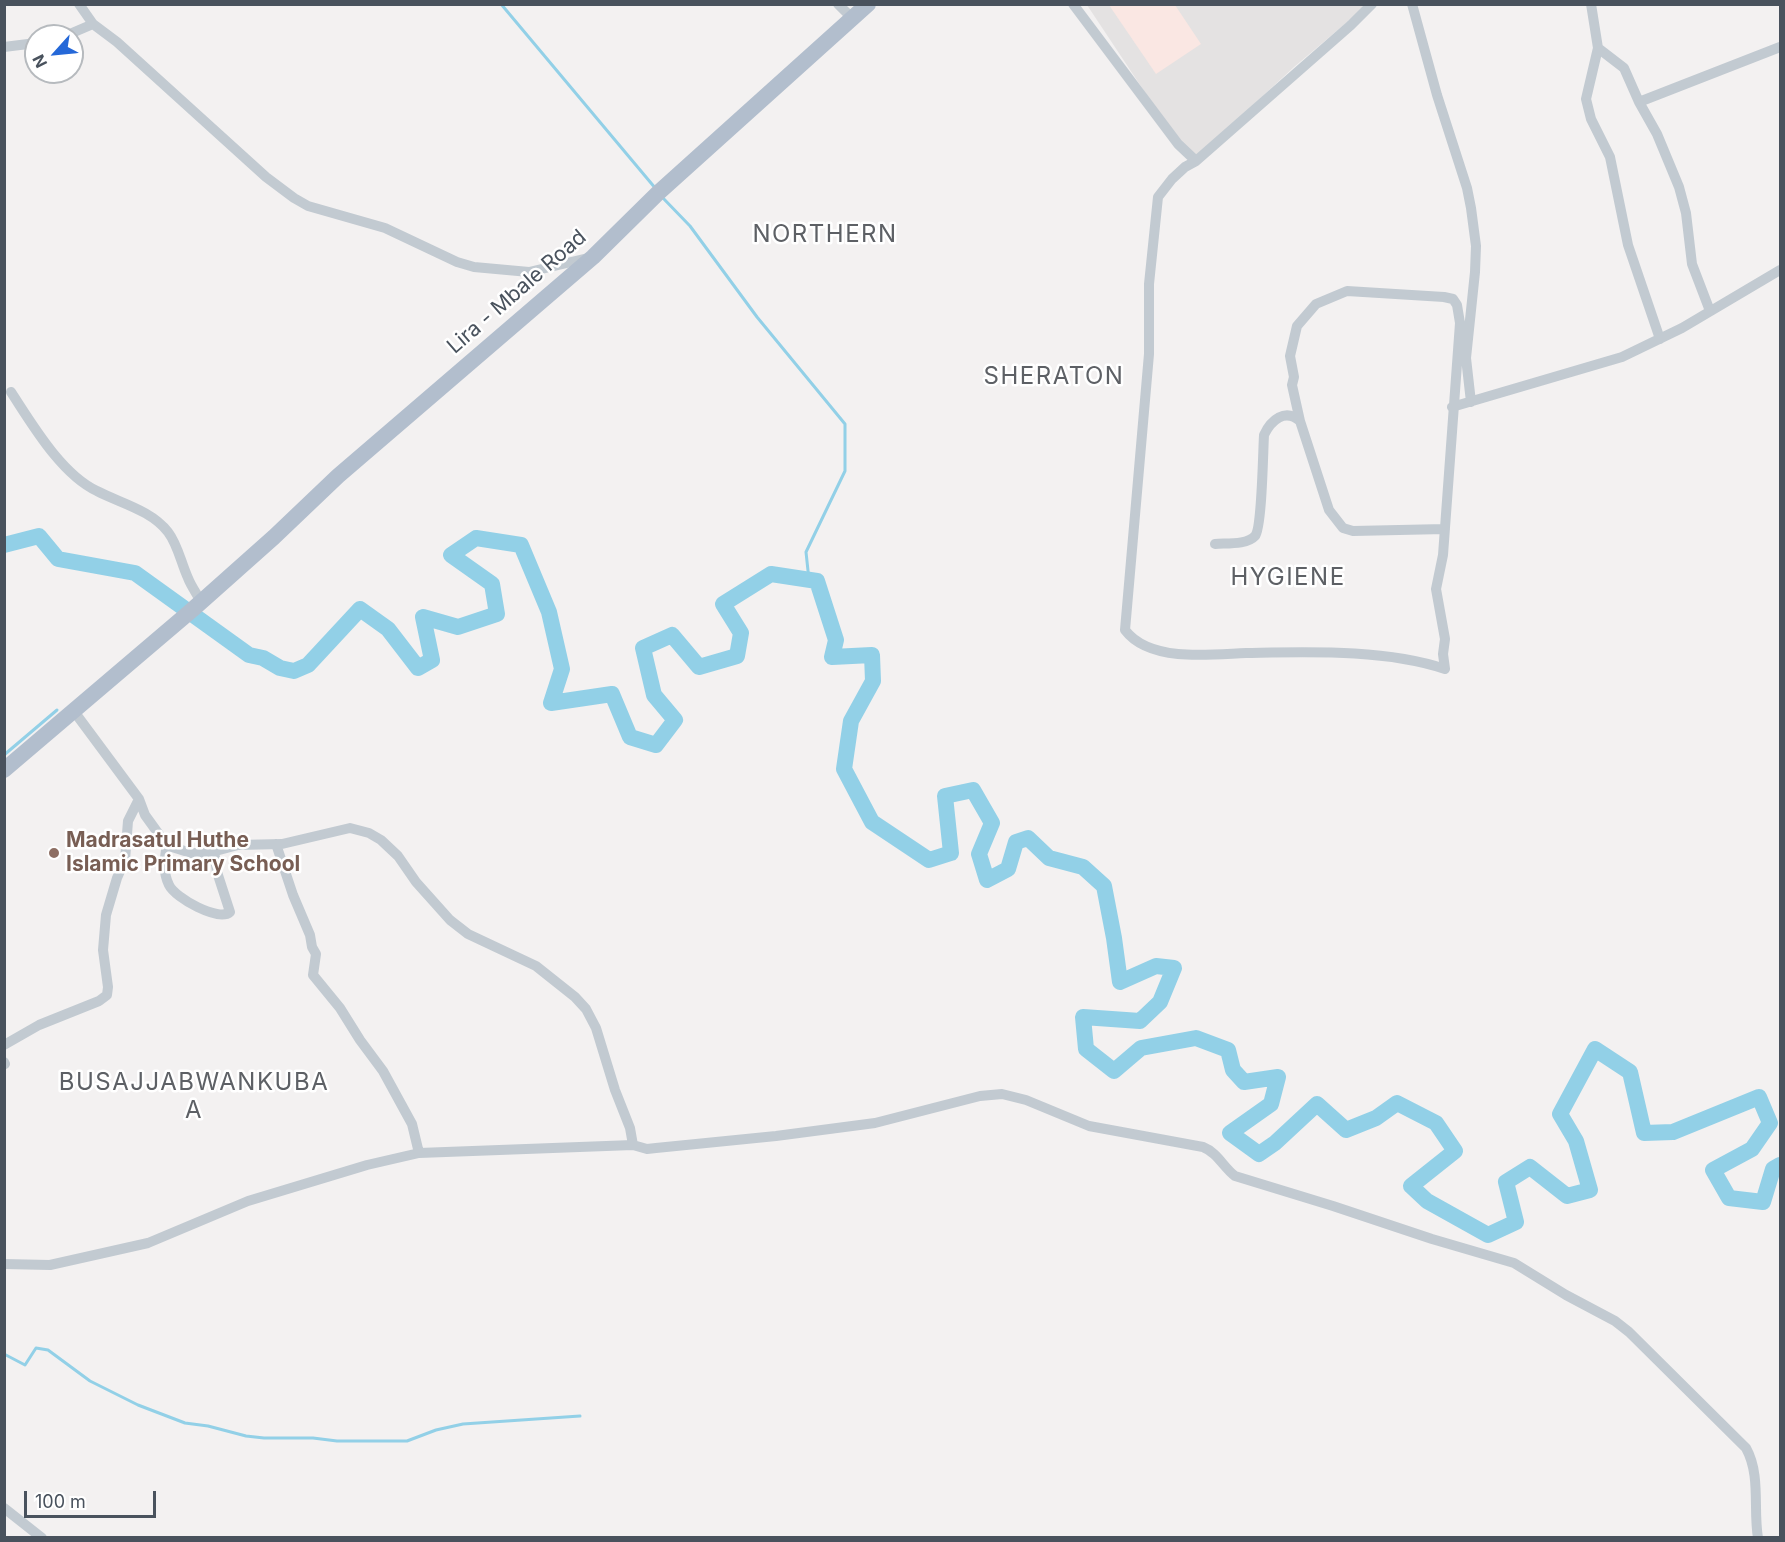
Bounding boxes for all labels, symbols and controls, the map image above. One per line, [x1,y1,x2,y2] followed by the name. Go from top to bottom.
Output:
[24,24,84,84] north arrow
[28,51,51,71] text: N
[752,221,898,249] district label: NORTHERN
[442,225,592,359] street label: Lira - Mbale Road
[984,363,1124,391] district label: SHERATON
[1230,564,1346,592] district label: HYGIENE
[66,828,300,878] place label: Madrasatul Huthe Islamic Primary School
[47,846,61,860] marker: Madrasatul Huthe Islamic Primary School
[59,1069,329,1125] district label: BUSAJJABWANKUBA A
[27,1479,159,1517] scale bar
[35,1491,86,1512] text: 100 m

